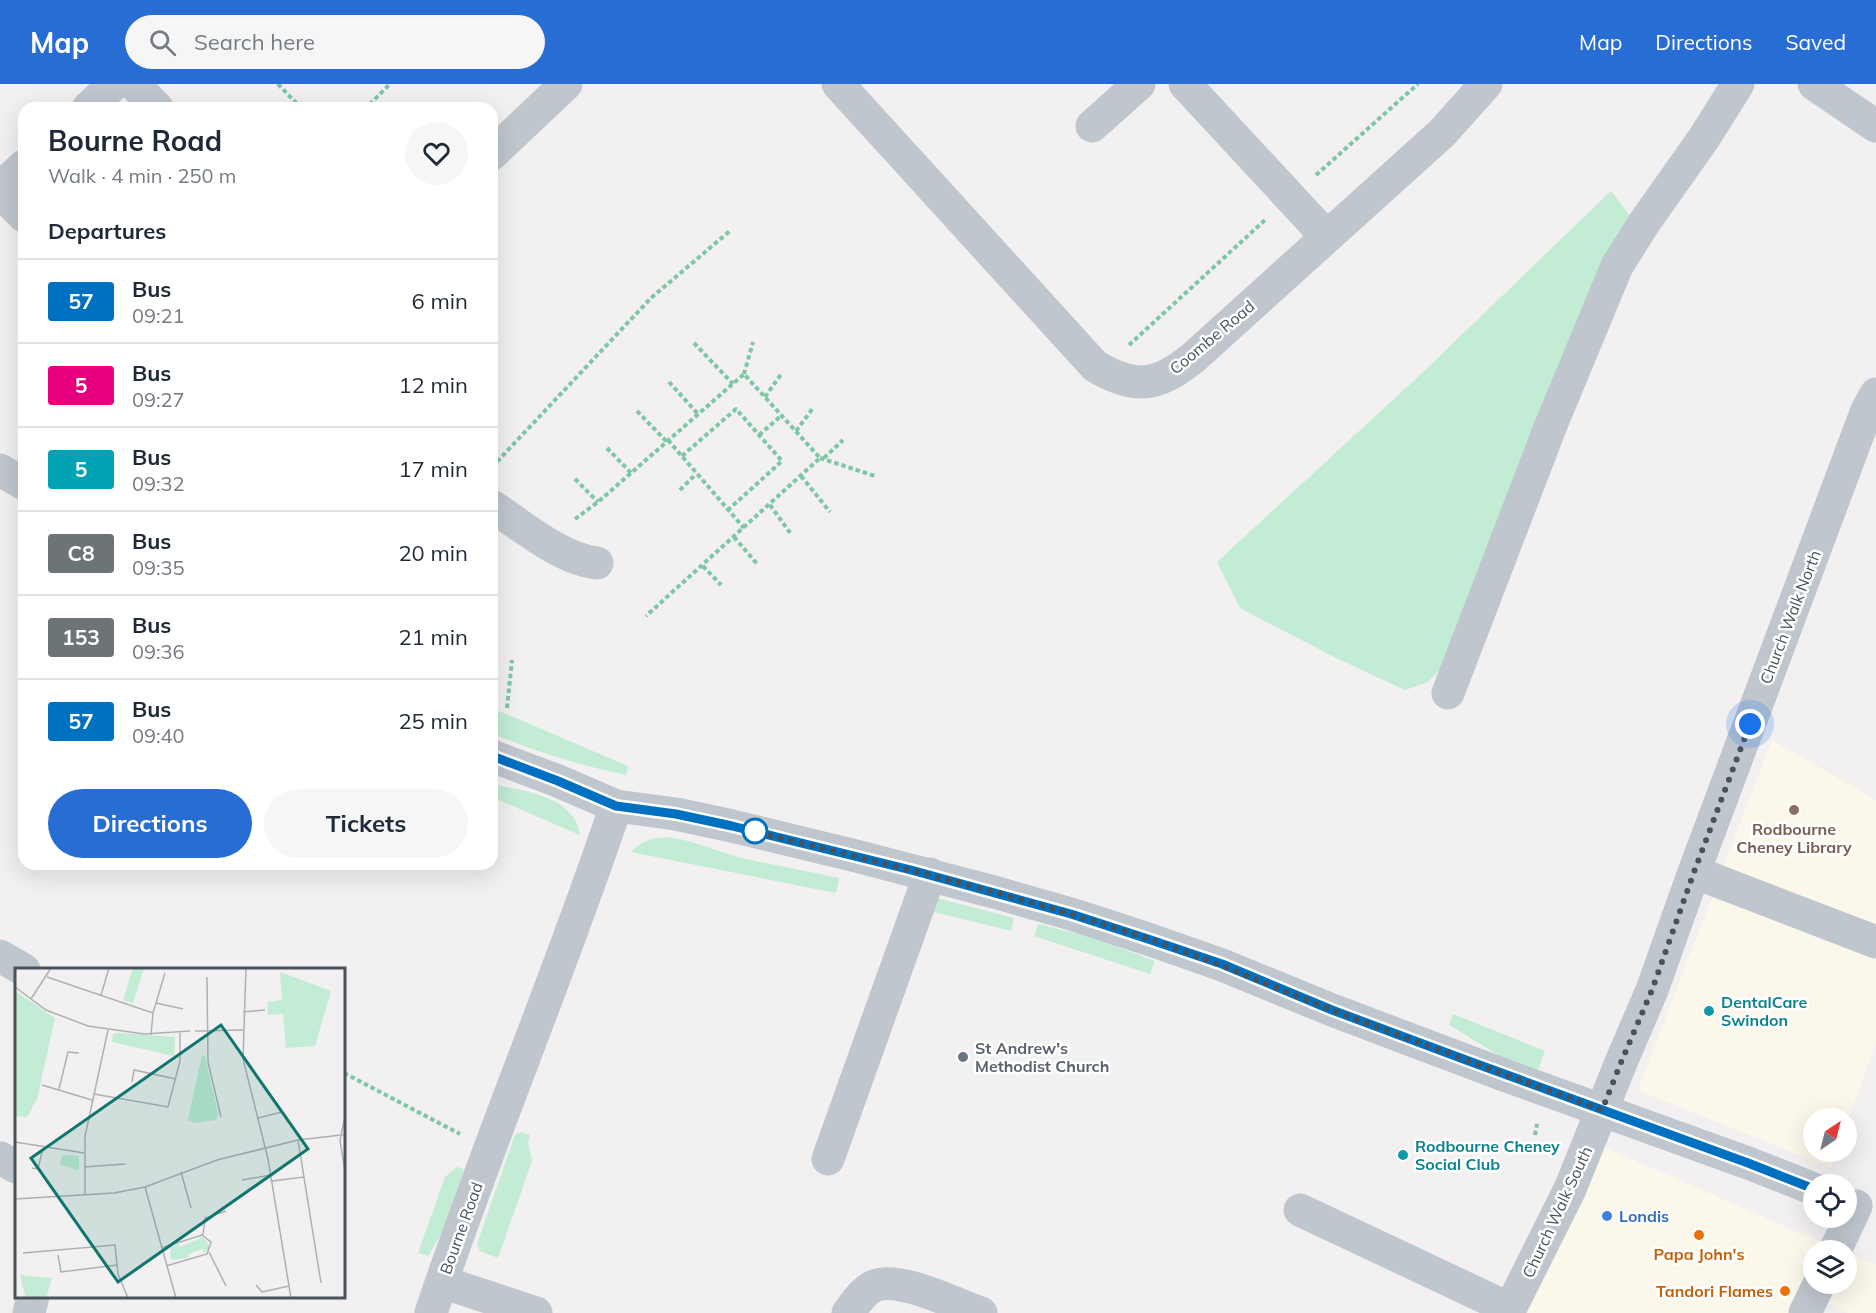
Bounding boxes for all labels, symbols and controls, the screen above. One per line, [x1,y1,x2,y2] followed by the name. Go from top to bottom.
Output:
[125,15,545,69] search box
[30,25,89,60] text: Map
[146,26,179,59] icon: search
[194,28,315,56] text: Search here
[1579,29,1622,55] text: Map
[1655,29,1752,55] text: Directions
[1785,29,1846,55] text: Saved
[405,122,468,185] button: heart
[48,123,222,158] text: Bourne Road
[48,163,236,188] text: Walk · 4 min · 250 m
[48,217,166,245] text: Departures
[132,275,171,303] text: Bus
[412,287,468,315] text: 6 min
[68,288,94,314] text: 57
[1166,296,1258,378] street label: Coombe Road
[132,303,185,328] text: 09:21
[132,359,171,387] text: Bus
[398,371,468,399] text: 12 min
[75,372,87,398] text: 5
[132,387,185,412] text: 09:27
[132,443,171,471] text: Bus
[398,455,468,483] text: 17 min
[75,456,87,482] text: 5
[132,471,185,496] text: 09:32
[132,527,171,555] text: Bus
[398,539,468,567] text: 20 min
[68,540,95,566] text: C8
[1755,547,1825,687] street label: Church Walk North
[132,555,185,580] text: 09:35
[132,611,171,639] text: Bus
[398,623,468,651] text: 21 min
[62,624,100,650] text: 153
[132,639,185,664] text: 09:36
[132,695,171,723] text: Bus
[398,707,468,735] text: 25 min
[68,708,94,734] text: 57
[1735,709,1765,739] your location
[132,723,185,748] text: 09:40
[48,789,252,858] button: Directions
[264,789,468,858] button: Tickets
[1787,803,1801,817] marker: Rodbourne Cheney Library
[742,818,768,844] unlabelled marker
[1736,819,1852,857] place label: Rodbourne Cheney Library
[15,968,345,1298] inset map
[1721,992,1808,1030] place label: DentalCare Swindon
[1702,1004,1716,1018] marker: DentalCare Swindon
[975,1038,1109,1076] place label: St Andrew's Methodist Church
[956,1050,970,1064] marker: St Andrew's Methodist Church
[1803,1108,1857,1162] north arrow
[1803,1108,1857,1294] map controls
[1415,1136,1560,1174] place label: Rodbourne Cheney Social Club
[1518,1143,1596,1281] street label: Church Walk South
[1396,1148,1410,1162] marker: Rodbourne Cheney Social Club
[1803,1174,1857,1228] button: locate
[435,1179,487,1277] street label: Bourne Road
[1619,1206,1669,1226] place label: Londis
[1600,1209,1614,1223] marker: Londis
[1692,1228,1706,1242] marker: Papa John's
[1803,1240,1857,1294] button: layers
[1654,1244,1744,1264] place label: Papa John's
[1656,1281,1773,1301] place label: Tandori Flames
[1778,1284,1792,1298] marker: Tandori Flames

